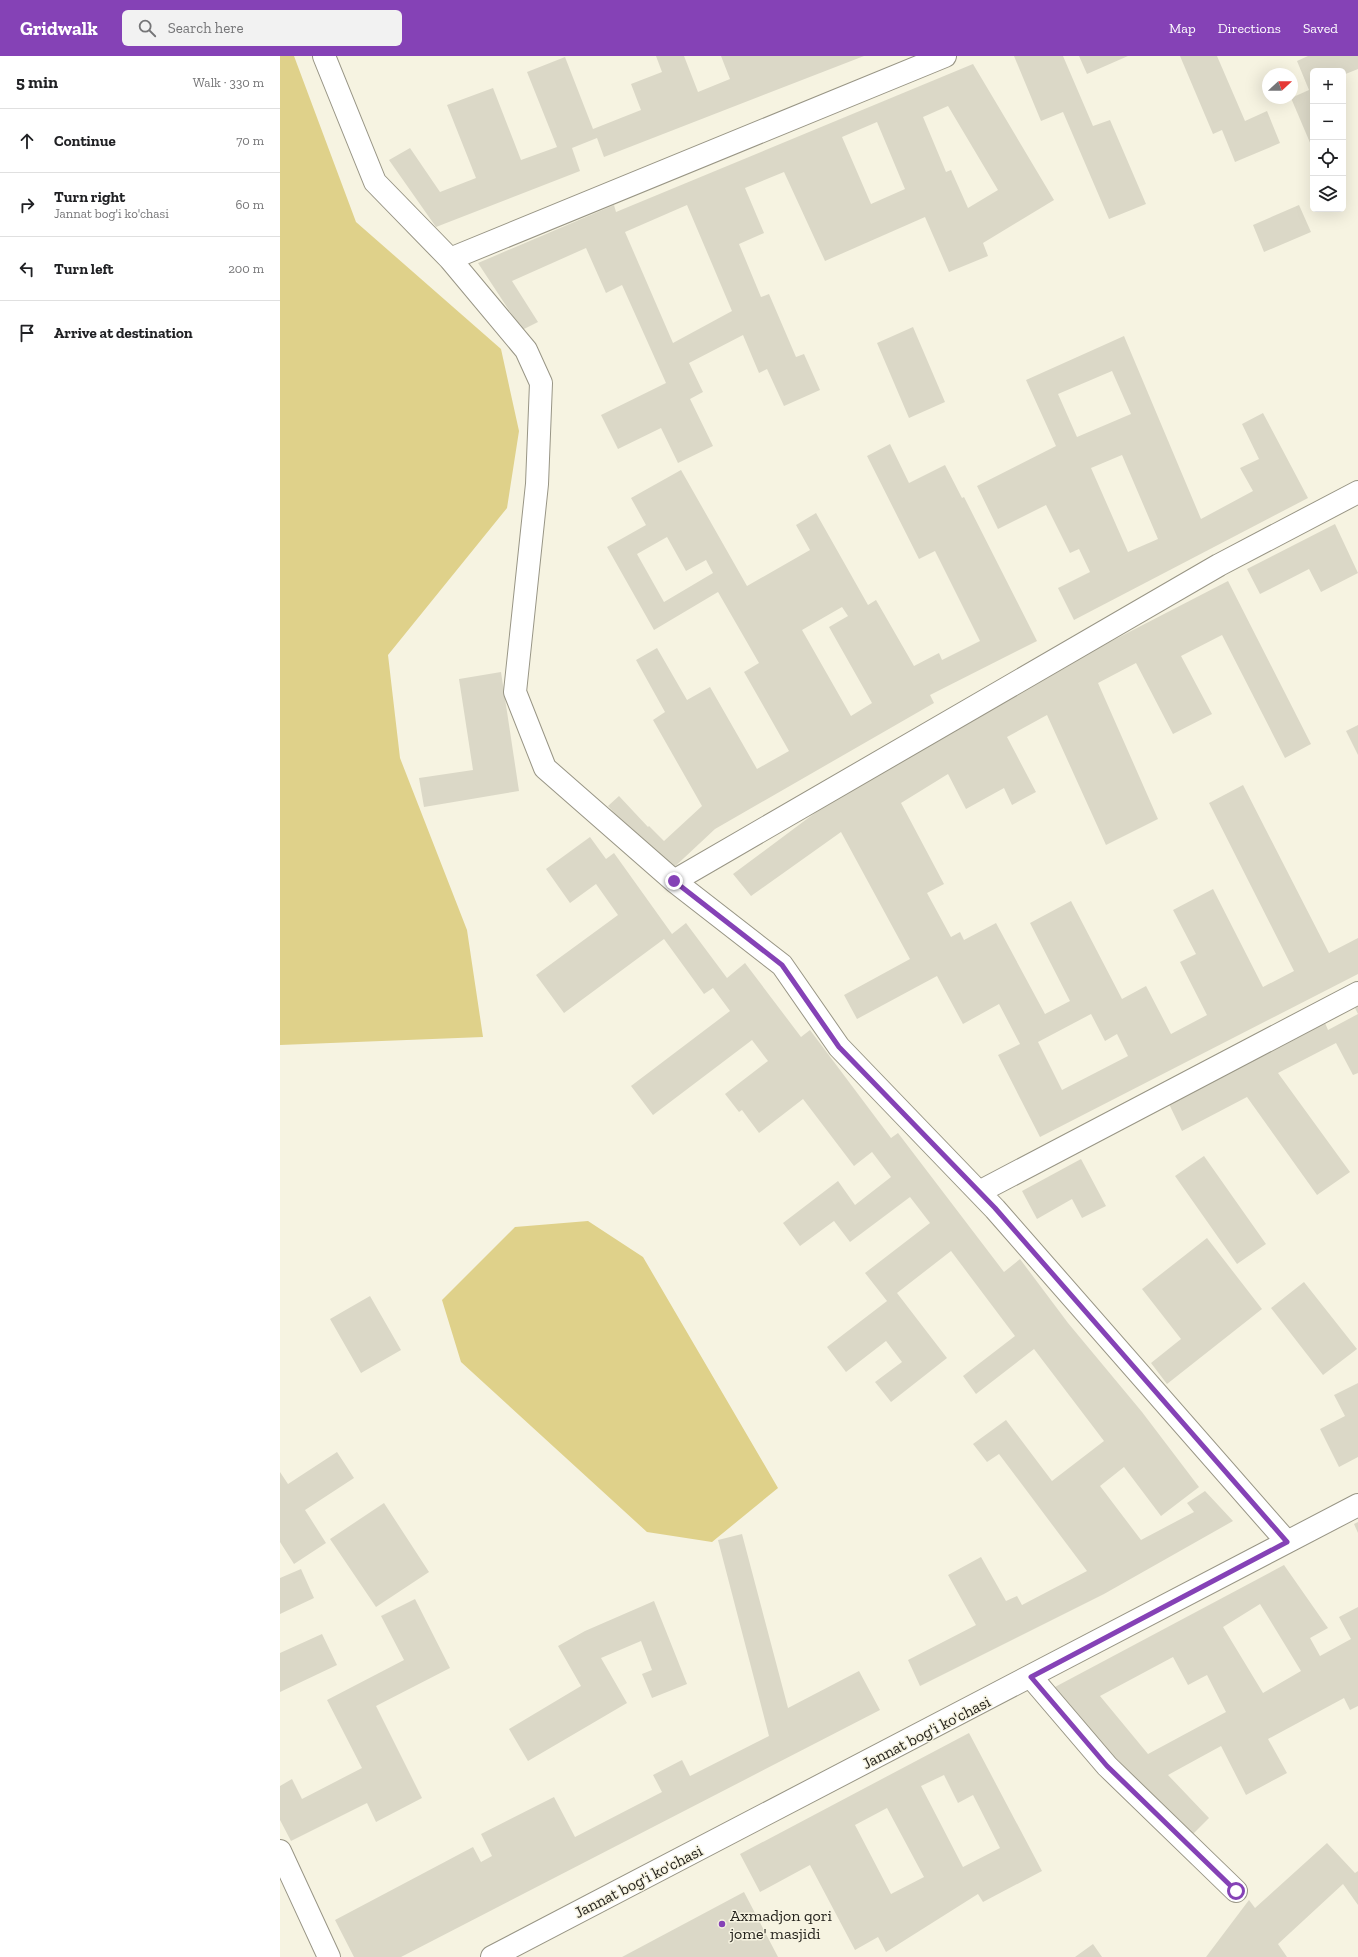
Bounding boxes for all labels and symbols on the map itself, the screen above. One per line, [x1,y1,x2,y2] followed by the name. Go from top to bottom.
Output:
[1262,68,1298,104] north arrow
[665,872,683,890] route end
[859,1692,994,1773] street label: Jannat bog'i ko'chasi
[571,1841,706,1922] street label: Jannat bog'i ko'chasi
[1227,1882,1245,1900] route start
[729,1906,832,1943] place label: Axmadjon qori jome' masjidi
[717,1919,727,1929] marker: Axmadjon qori jome' masjidi

